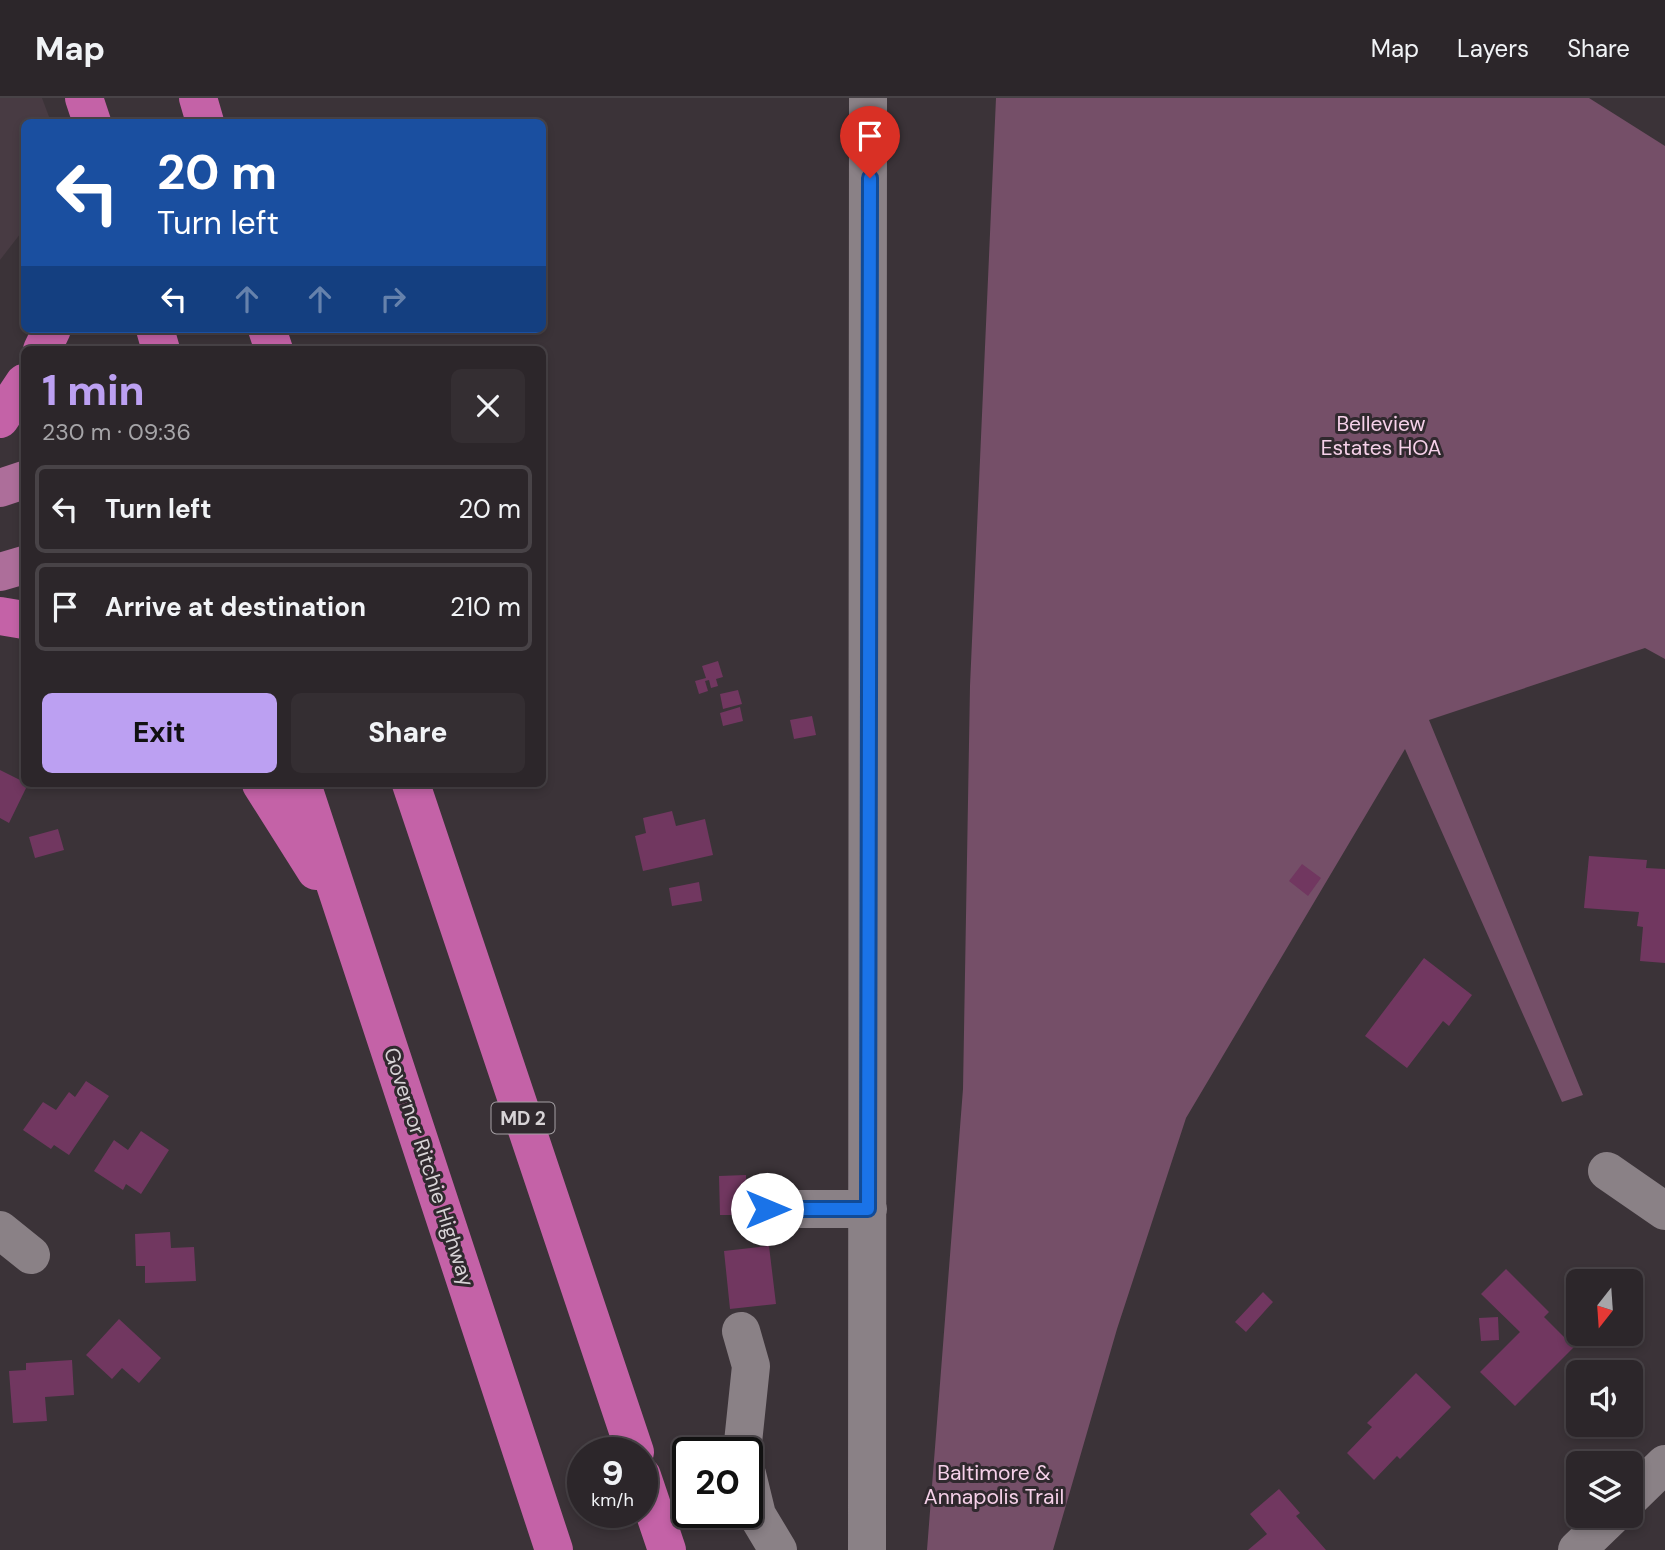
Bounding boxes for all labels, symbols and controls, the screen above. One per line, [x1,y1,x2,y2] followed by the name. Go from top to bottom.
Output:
[35,27,105,70] text: Map
[1371,33,1419,64] text: Map
[1457,33,1529,64] text: Layers
[1567,33,1630,64] text: Share
[840,106,900,178] pin
[851,117,889,155] icon: arrive
[157,140,277,204] text: 20 m
[42,147,133,238] icon: left
[157,202,279,244] text: Turn left
[155,280,193,318] icon: left
[228,280,266,318] icon: ahead
[301,280,339,318] icon: ahead
[374,280,412,318] icon: right
[42,363,145,418] text: 1 min
[451,369,525,443] button: close
[1321,410,1441,462] park label: Belleview Estates HOA
[42,417,191,447] text: 230 m · 09:36
[46,490,84,528] icon: left
[105,492,212,526] text: Turn left
[458,492,521,526] text: 20 m
[46,588,84,626] icon: arrive
[105,590,366,624] text: Arrive at destination
[450,590,521,624] text: 210 m
[42,693,277,773] button: Exit
[291,693,525,773] button: Share
[377,1044,481,1290] street label: Governor Ritchie Highway
[491,1102,554,1134] road number: MD 2
[730,1172,804,1246] position arrow
[1566,1269,1643,1346] north arrow
[1566,1269,1643,1528] map controls
[1566,1360,1643,1437] button: sound
[672,1437,763,1528] speed limit sign: 20
[601,1450,624,1496] text: 9
[1566,1451,1643,1528] button: layers
[924,1459,1064,1511] park label: Baltimore & Annapolis Trail
[591,1488,634,1512] text: km/h

